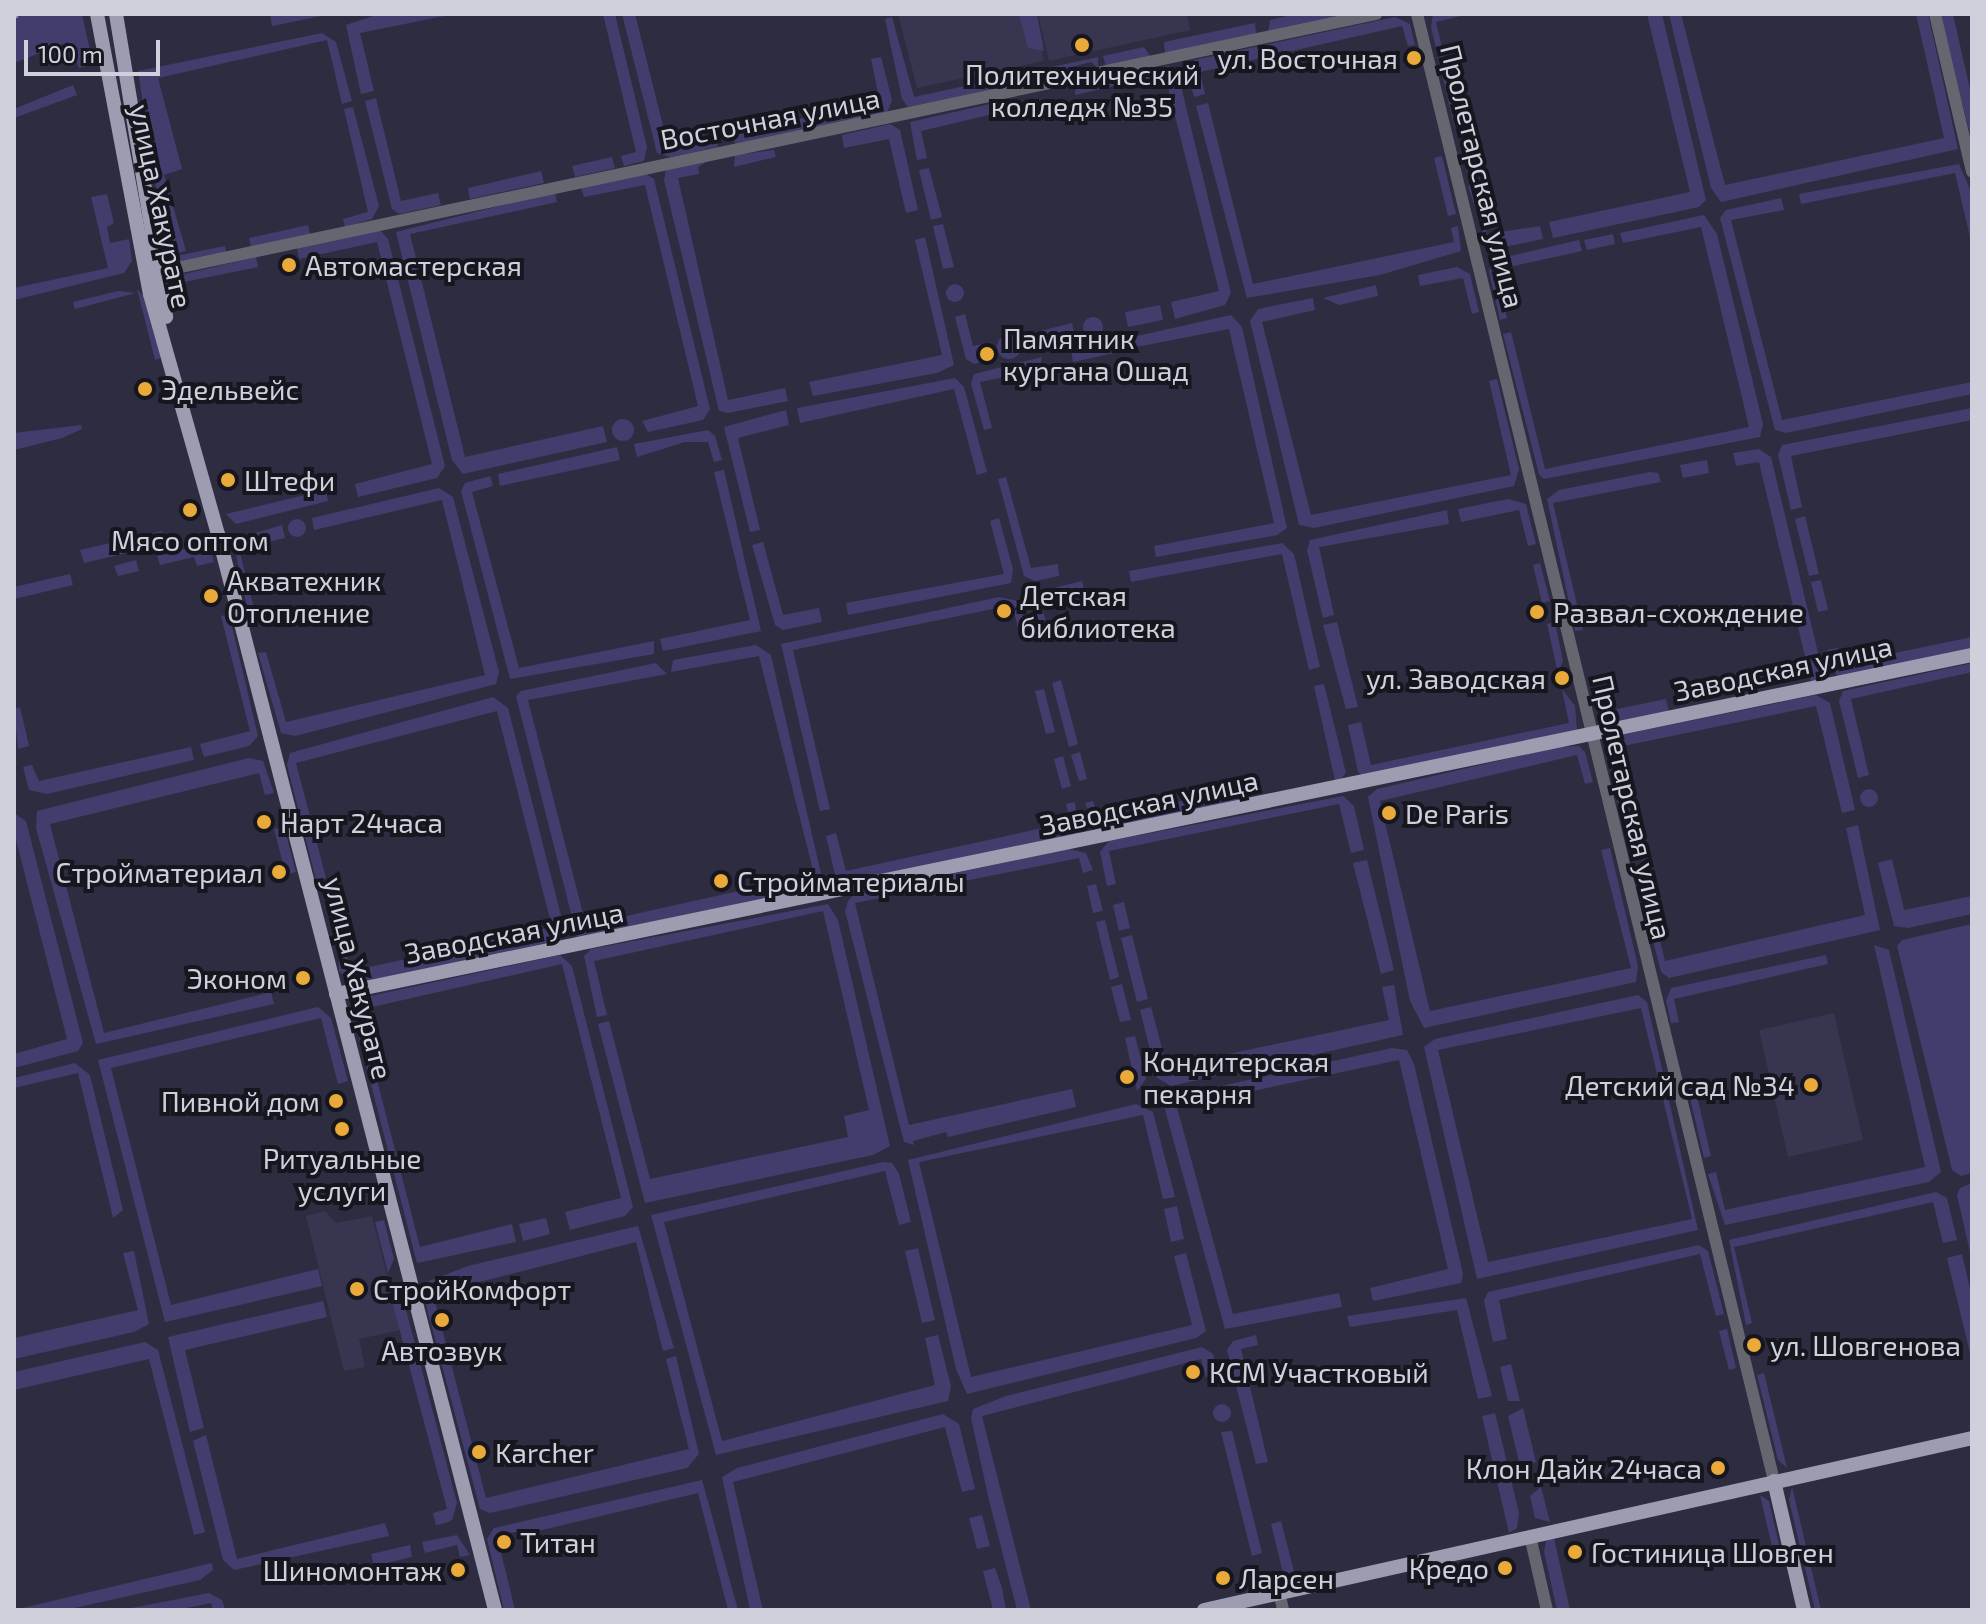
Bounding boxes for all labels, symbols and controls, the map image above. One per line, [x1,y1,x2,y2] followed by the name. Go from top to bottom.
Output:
[28,24,164,74] scale bar
[1073,36,1091,54] marker: Политехнический колледж №35
[38,39,103,68] text: 100 m
[1217,41,1398,75] place label: ул. Восточная
[1434,41,1532,311] street label: Пролетарская улица
[1405,49,1423,67] marker: ул. Восточная
[965,57,1199,123] place label: Политехнический колледж №35
[657,80,883,156] street label: Восточная улица
[124,101,200,311] street label: улица Хакурате
[305,248,522,282] place label: Автомастерская
[280,256,298,274] marker: Автомастерская
[1003,321,1189,387] place label: Памятник кургана Ошад
[978,345,996,363] marker: Памятник кургана Ошад
[161,372,299,406] place label: Эдельвейс
[136,380,154,398] marker: Эдельвейс
[244,463,335,497] place label: Штефи
[219,471,237,489] marker: Штефи
[181,501,199,519] marker: Мясо оптом
[111,523,269,557] place label: Мясо оптом
[227,563,381,629] place label: Акватехник Отопление
[1020,578,1176,644] place label: Детская библиотека
[202,587,220,605] marker: Акватехник Отопление
[1553,595,1804,629] place label: Развал-схождение
[995,602,1013,620] marker: Детская библиотека
[1528,603,1546,621] marker: Развал-схождение
[1671,628,1895,708] street label: Заводская улица
[1366,661,1546,695] place label: ул. Заводская
[1553,669,1571,687] marker: ул. Заводская
[1586,671,1680,943] street label: Пролетарская улица
[1037,762,1261,842] street label: Заводская улица
[1405,796,1509,830] place label: De Paris
[1380,804,1398,822] marker: De Paris
[280,805,443,839] place label: Нарт 24часа
[255,813,273,831] marker: Нарт 24часа
[56,855,263,889] place label: Стройматериал
[270,863,288,881] marker: Стройматериал
[737,864,965,898] place label: Стройматериалы
[712,872,730,890] marker: Стройматериалы
[318,873,400,1083] street label: улица Хакурате
[402,894,626,970] street label: Заводская улица
[187,961,287,995] place label: Эконом
[294,969,312,987] marker: Эконом
[1143,1044,1329,1110] place label: Кондитерская пекарня
[1118,1068,1136,1086] marker: Кондитерская пекарня
[1565,1068,1795,1102] place label: Детский сад №34
[1802,1076,1820,1094] marker: Детский сад №34
[161,1084,320,1118] place label: Пивной дом
[327,1092,345,1110] marker: Пивной дом
[333,1120,351,1138] marker: Ритуальные услуги
[263,1141,421,1207] place label: Ритуальные услуги
[373,1272,571,1306] place label: СтройКомфорт
[348,1280,366,1298] marker: СтройКомфорт
[433,1311,451,1329] marker: Автозвук
[1770,1328,1961,1362] place label: ул. Шовгенова
[381,1333,503,1367] place label: Автозвук
[1745,1336,1763,1354] marker: ул. Шовгенова
[1209,1355,1429,1389] place label: КСМ Участковый
[1184,1363,1202,1381] marker: КСМ Участковый
[495,1435,594,1469] place label: Karcher
[470,1443,488,1461] marker: Karcher
[1466,1451,1702,1485] place label: Клон Дайк 24часа
[1709,1459,1727,1477] marker: Клон Дайк 24часа
[520,1525,596,1559] place label: Титан
[495,1533,513,1551] marker: Титан
[1591,1535,1834,1569] place label: Гостиница Шовген
[1566,1543,1584,1561] marker: Гостиница Шовген
[1409,1551,1489,1585] place label: Кредо
[263,1553,442,1587] place label: Шиномонтаж
[1496,1559,1514,1577] marker: Кредо
[449,1561,467,1579] marker: Шиномонтаж
[1239,1561,1334,1595] place label: Ларсен
[1214,1569,1232,1587] marker: Ларсен

